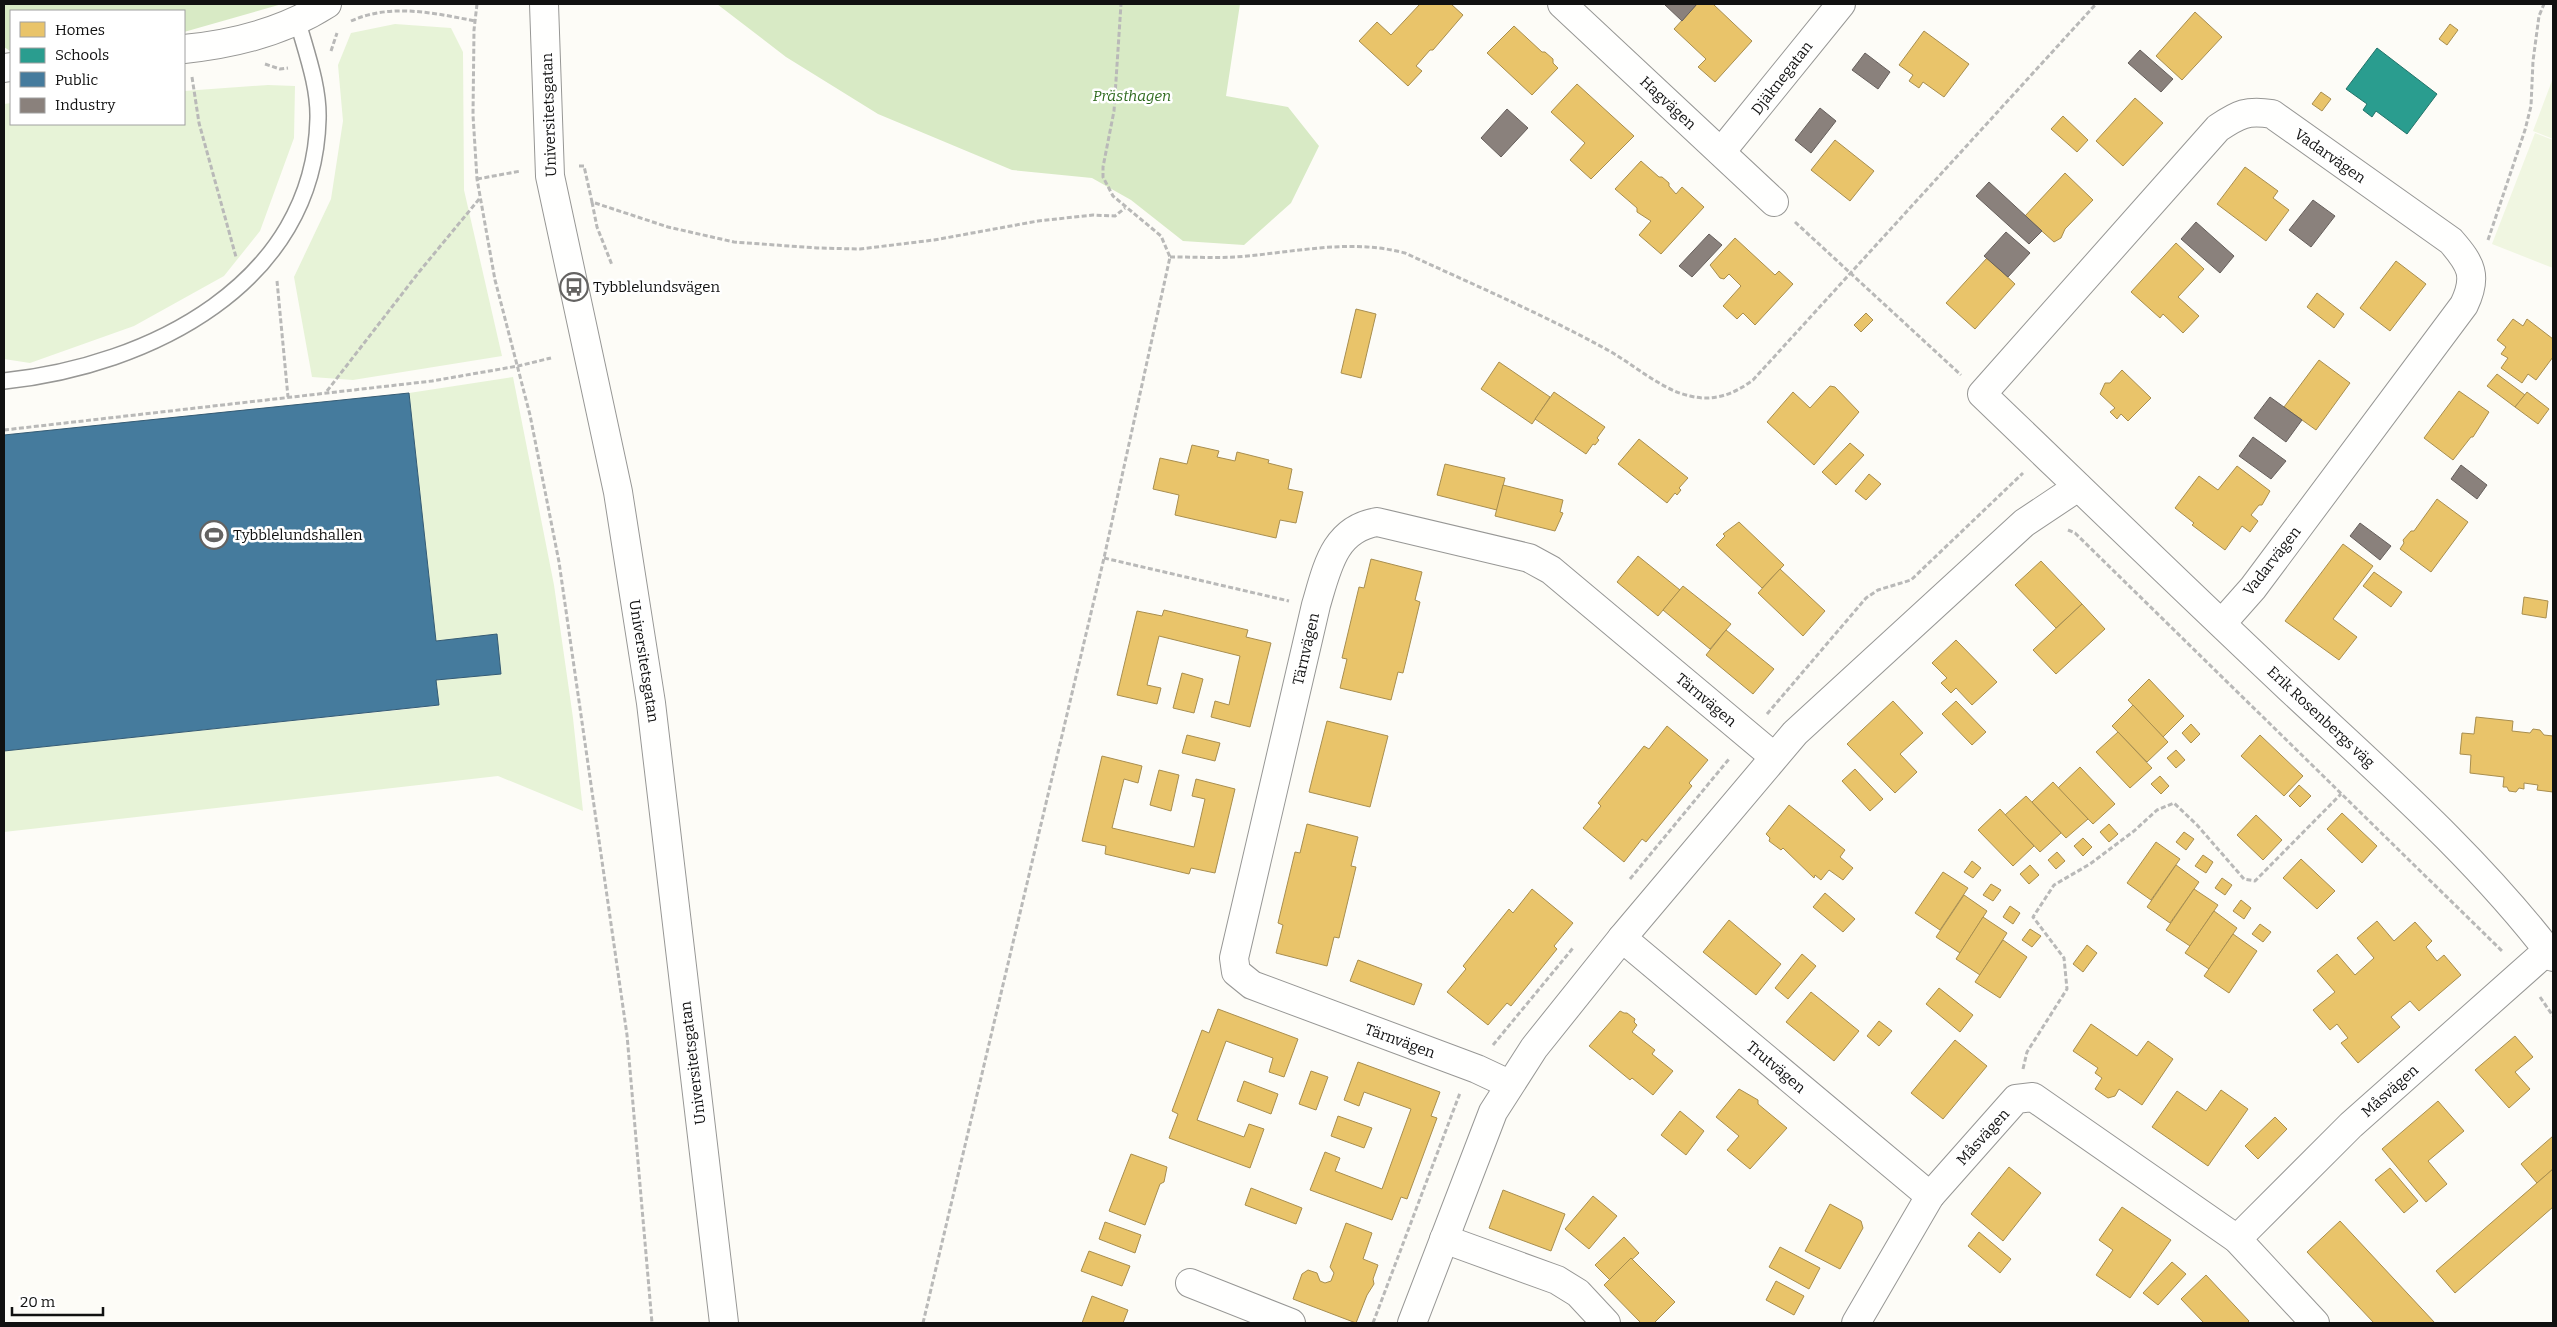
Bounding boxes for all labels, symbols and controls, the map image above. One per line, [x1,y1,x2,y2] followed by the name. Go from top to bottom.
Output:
[10,10,185,125] legend
[55,21,105,39] text: Homes
[1748,37,1817,118] street label: Djäknegatan
[55,46,109,64] text: Schools
[538,52,560,177] street label: Universitetsgatan
[55,71,99,89] text: Public
[1636,73,1700,134] street label: Hagvägen
[1093,87,1171,105] park label: Prästhagen
[55,96,115,114] text: Industry
[2291,125,2369,187] street label: Vadarvägen
[559,272,589,302] bus stop icon: Tybblelundsvägen
[593,278,721,296] place label: Tybblelundsvägen
[199,520,229,550] sports icon: Tybblelundshallen
[2239,522,2305,599] street label: Vadarvägen
[233,526,363,544] place label: Tybblelundshallen
[625,598,663,724] street label: Universitetsgatan
[1289,611,1323,687] street label: Tärnvägen
[2264,663,2378,771] street label: Erik Rosenbergs väg
[1672,670,1740,731] street label: Tärnvägen
[676,1000,709,1126] street label: Universitetsgatan
[1362,1020,1438,1062] street label: Tärnvägen
[1743,1037,1809,1097] street label: Trutvägen
[2358,1061,2422,1121] street label: Måsvägen
[1953,1105,2013,1169] street label: Måsvägen
[12,1284,104,1316] scale bar
[20,1293,56,1311] text: 20 m

